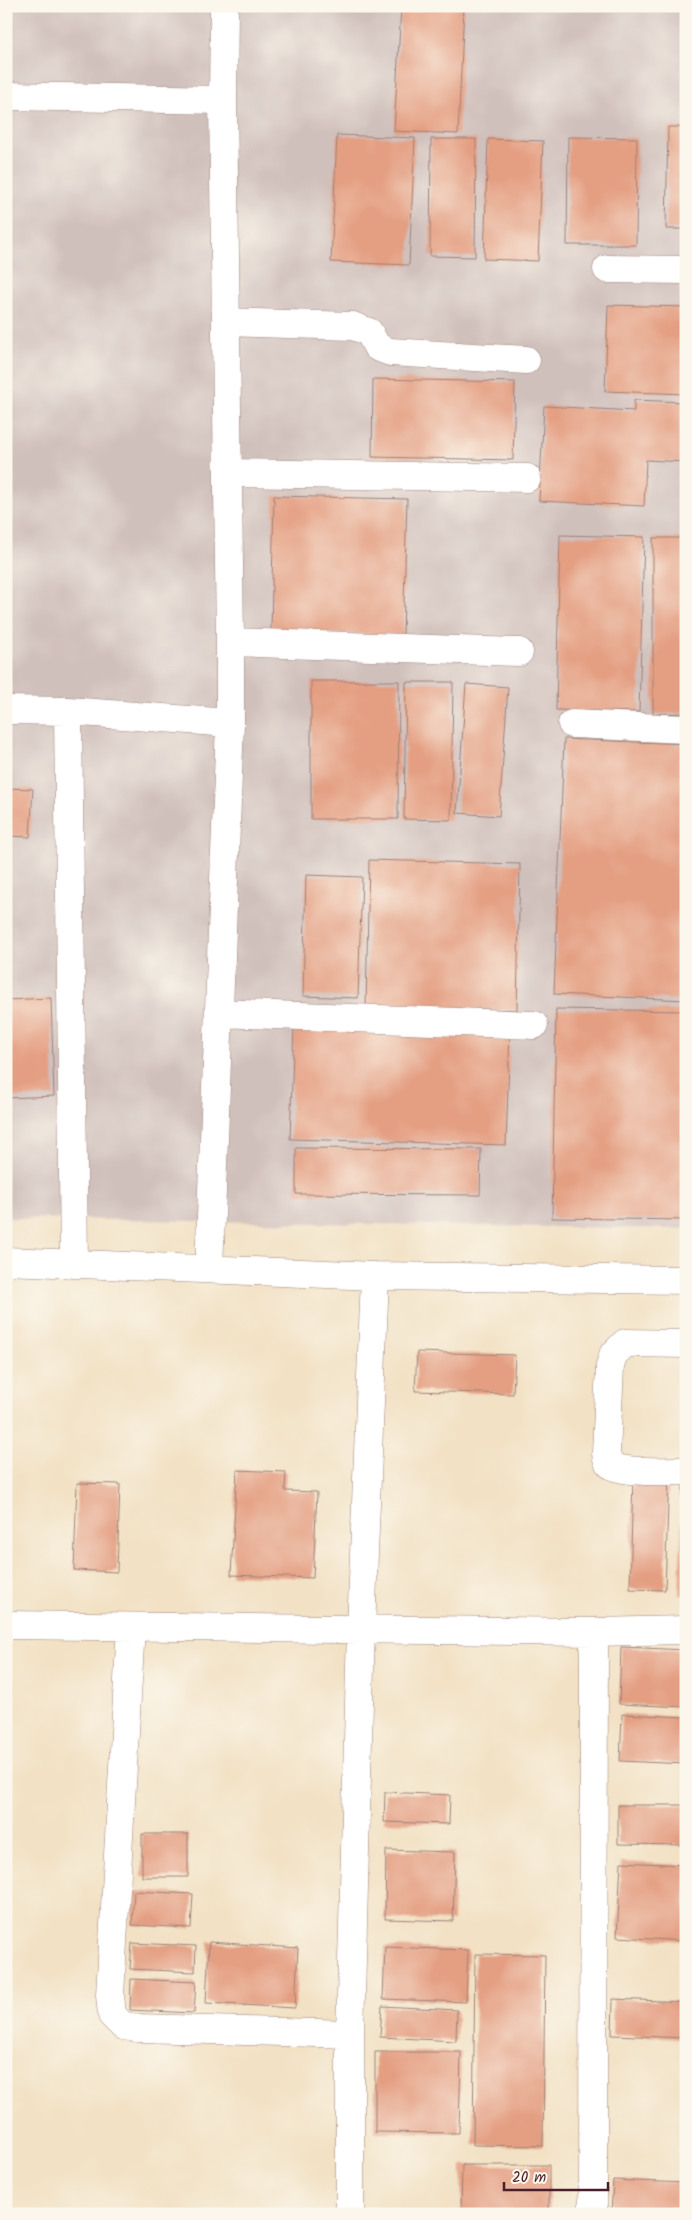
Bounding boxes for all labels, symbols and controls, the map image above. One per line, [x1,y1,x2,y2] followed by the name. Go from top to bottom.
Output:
[504,2160,608,2192] scale bar
[512,2166,546,2190] text: 20 m

